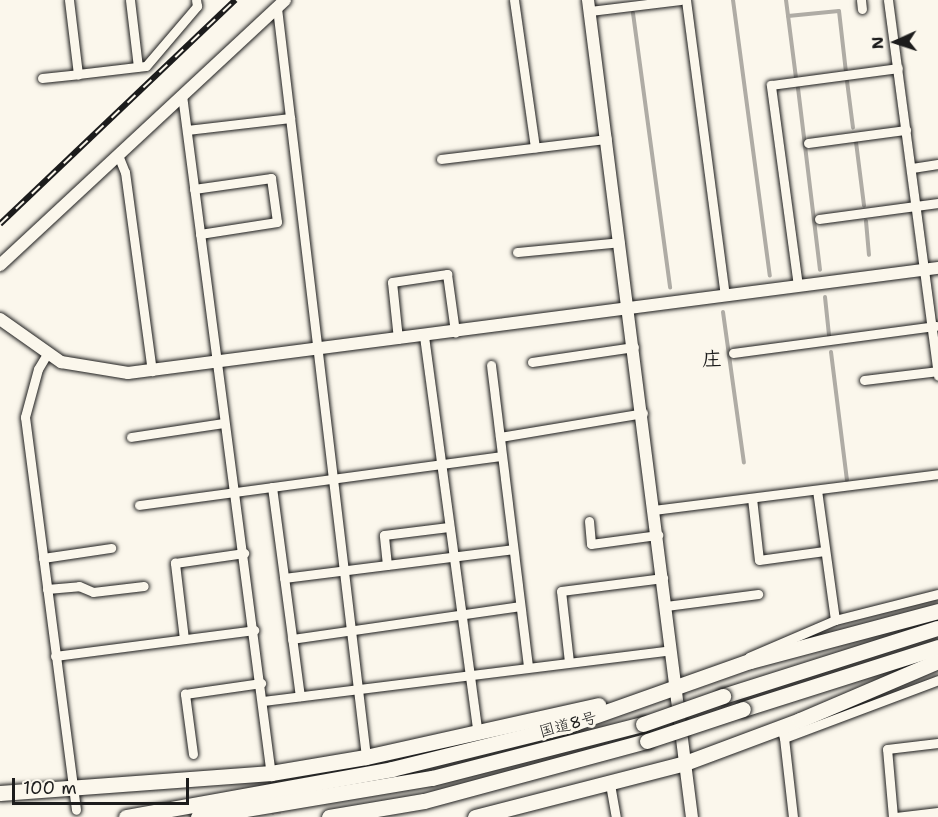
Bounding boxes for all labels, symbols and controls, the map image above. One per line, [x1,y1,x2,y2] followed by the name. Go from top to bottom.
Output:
[866,12,926,72] north arrow
[867,36,888,50] text: N
[702,347,722,371] district label: 庄
[537,708,599,742] street label: 国道8号
[15,766,192,804] scale bar
[23,776,77,800] text: 100 m

